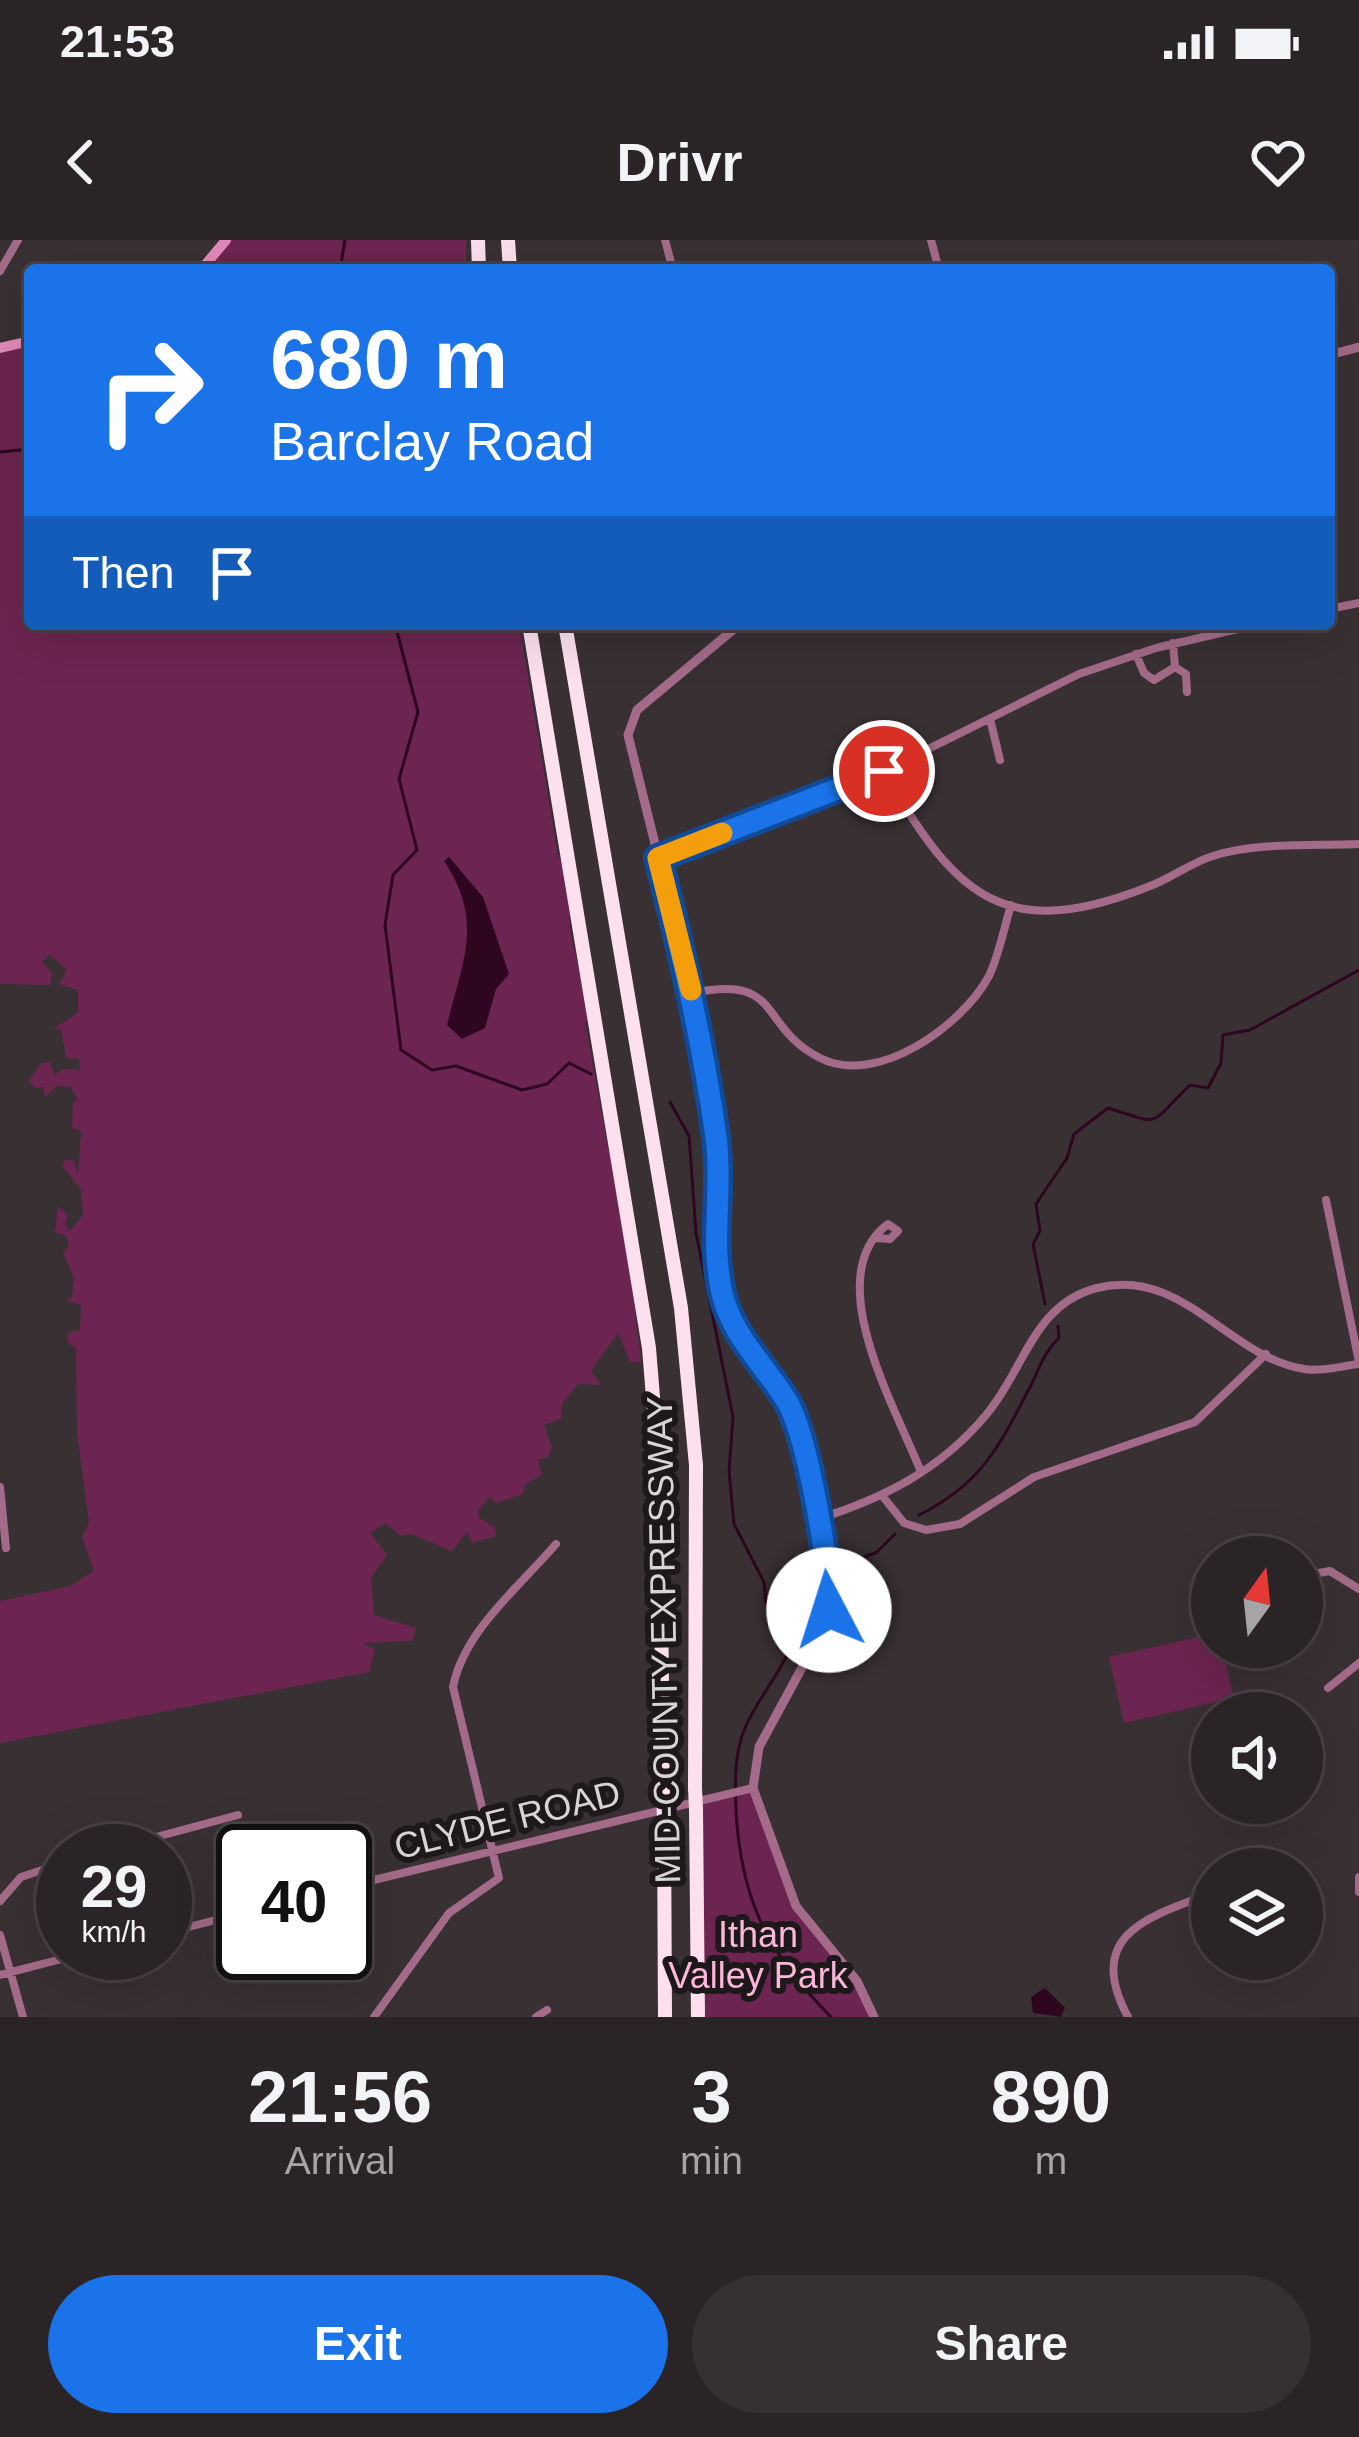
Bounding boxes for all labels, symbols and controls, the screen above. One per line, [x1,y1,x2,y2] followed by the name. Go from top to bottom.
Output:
[60,16,175,67] text: 21:53
[48,129,114,195] icon: back
[1245,129,1311,195] icon: heart
[616,132,743,192] text: Drivr
[72,312,228,468] icon: right
[270,312,508,406] text: 680 m
[270,411,594,471] text: Barclay Road
[199,540,265,606] icon: arrive
[72,547,175,598] text: Then
[833,720,935,822] pin
[851,738,917,804] icon: arrive
[639,1396,688,1884] street label: MID-COUNTY EXPRESSWAY
[1191,1536,1323,1668] north arrow
[1191,1536,1323,1980] map controls
[766,1547,892,1673] position arrow
[1191,1692,1323,1824] button: sound
[390,1772,624,1867] street label: CLYDE ROAD
[216,1824,372,1980] speed limit sign: 40
[1191,1848,1323,1980] button: layers
[81,1853,147,1920] text: 29
[668,1914,849,1996] park label: Ithan Valley Park
[81,1915,147,1948] text: km/h
[248,2057,432,2137] text: 21:56
[691,2057,732,2137] text: 3
[991,2057,1111,2137] text: 890
[285,2139,395,2182] text: Arrival
[680,2139,743,2182] text: min
[1035,2139,1067,2182] text: m
[48,2275,668,2413] button: Exit
[692,2275,1311,2413] button: Share

